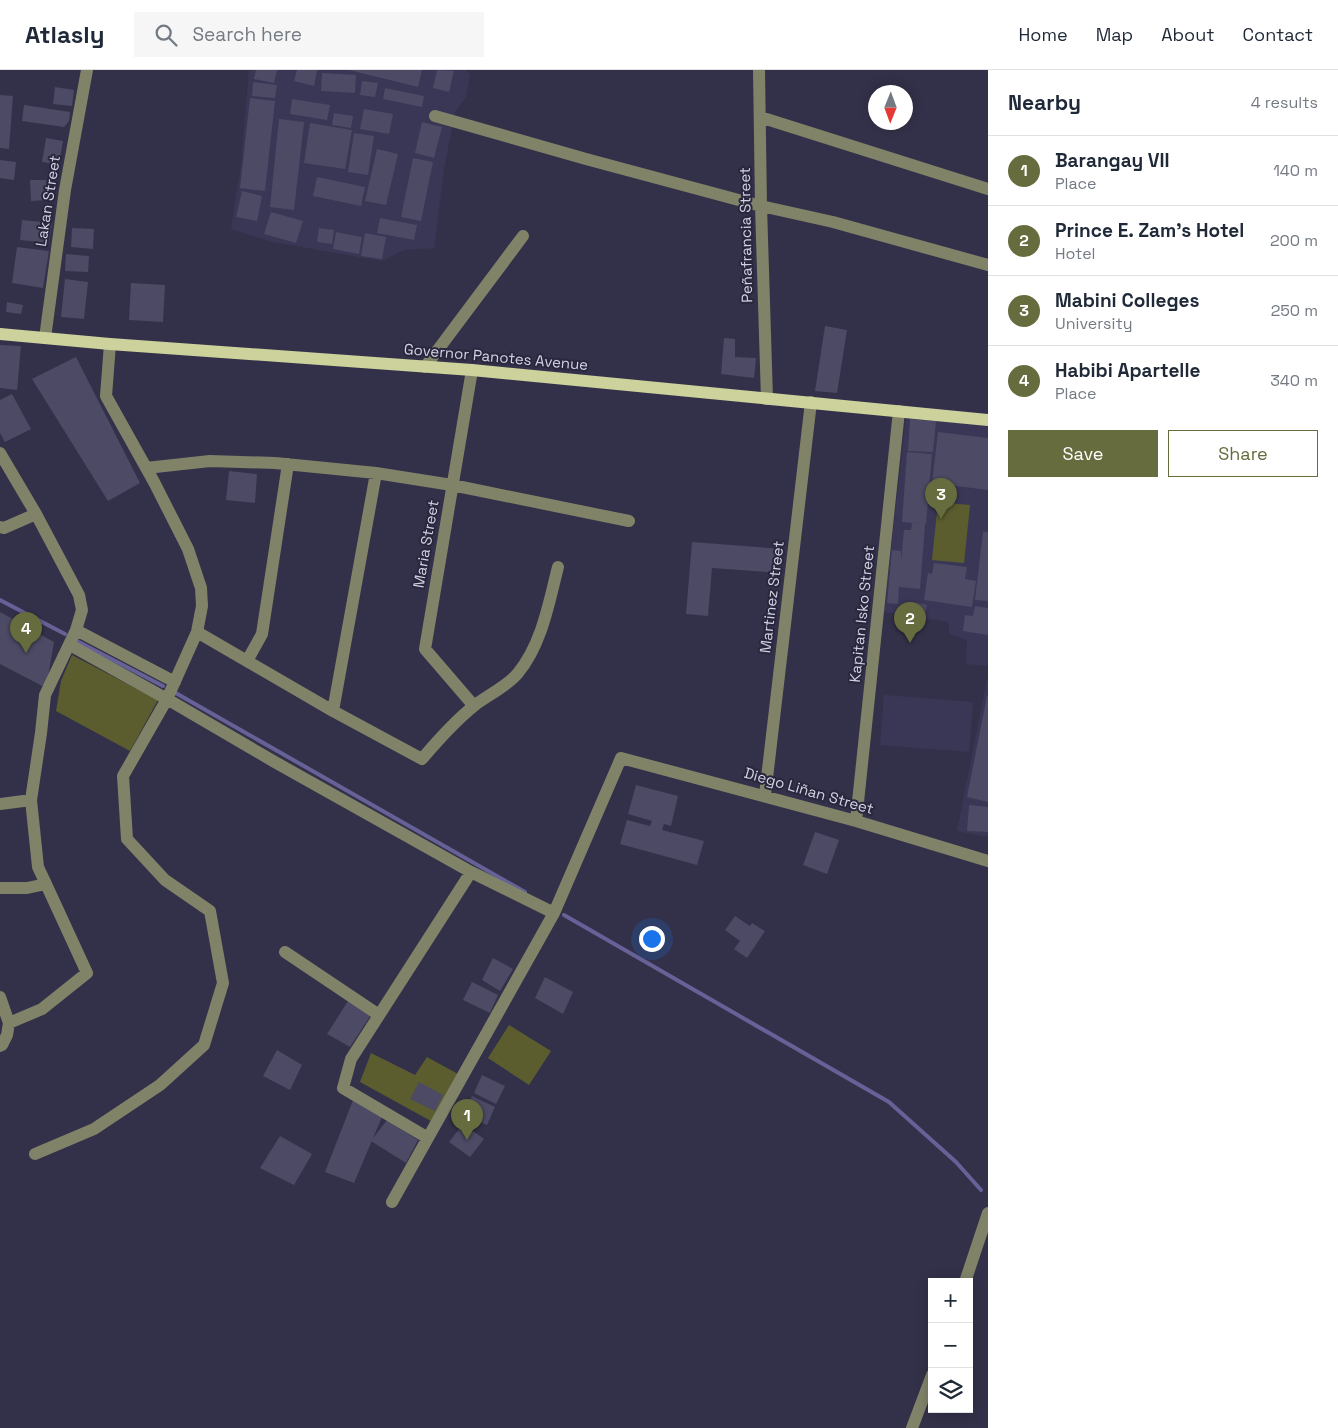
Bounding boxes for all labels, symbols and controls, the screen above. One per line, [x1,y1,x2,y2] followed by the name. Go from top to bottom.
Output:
[134,12,484,57] search box
[25,19,104,50] text: Atlasly
[152,21,180,49] icon: search
[192,22,302,47] text: Search here
[1019,23,1068,46] text: Home
[1096,23,1133,46] text: Map
[1161,23,1215,46] text: About
[1243,23,1313,46] text: Contact
[868,85,913,130] north arrow
[1008,89,1081,116] text: Nearby
[1251,92,1318,113] text: 4 results
[1055,148,1170,173] text: Barangay VII
[31,154,64,248] street label: Lakan Street
[1020,160,1028,181] text: 1
[1273,160,1318,181] text: 140 m
[735,167,756,303] street label: Peñafrancia Street
[1055,173,1097,194] text: Place
[1055,218,1244,243] text: Prince E. Zam’s Hotel
[1019,230,1029,251] text: 2
[1270,230,1318,251] text: 200 m
[1055,243,1096,264] text: Hotel
[1055,288,1199,313] text: Mabini Colleges
[1019,300,1029,321] text: 3
[1271,300,1318,321] text: 250 m
[1055,313,1133,334] text: University
[403,339,589,374] street label: Governor Panotes Avenue
[1055,358,1200,383] text: Habibi Apartelle
[1019,370,1029,391] text: 4
[1270,370,1318,391] text: 340 m
[1055,383,1097,404] text: Place
[1008,430,1158,477] button: Save
[1168,430,1318,477] button: Share
[925,478,957,519] pin: 3
[408,498,443,590] street label: Maria Street
[755,540,788,654] street label: Martinez Street
[845,544,878,683] street label: Kapitan Isko Street
[894,602,926,643] pin: 2
[10,612,42,653] pin: 4
[742,763,876,818] street label: Diego Liñan Street
[639,926,665,952] your location
[451,1099,483,1140] pin: 1
[928,1278,973,1413] map controls
[928,1278,973,1323] button: +
[928,1323,973,1368] button: −
[928,1368,973,1413] button: layers

